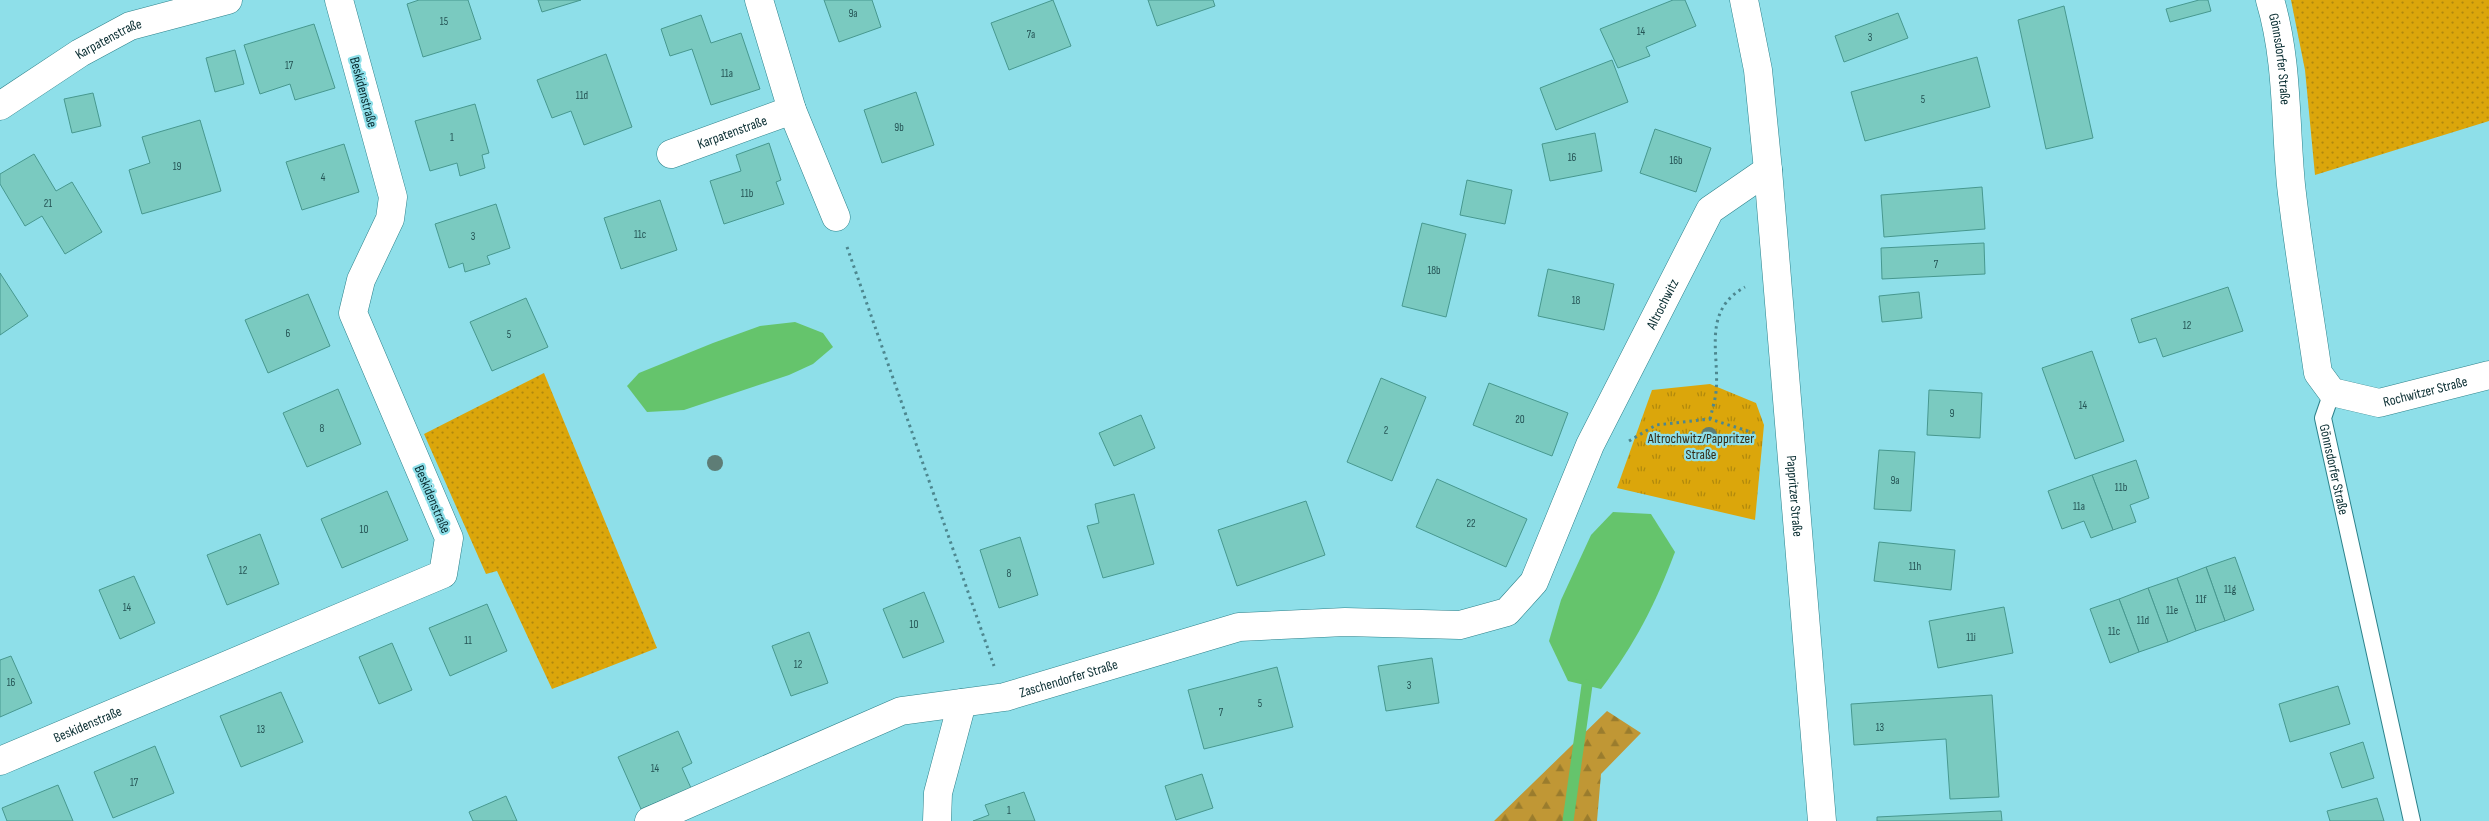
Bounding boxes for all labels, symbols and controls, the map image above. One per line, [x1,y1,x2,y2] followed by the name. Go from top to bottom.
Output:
[848,7,858,20] house number: 9a
[2265,11,2294,105] street label: Gönnsdorfer Straße
[72,15,143,63] street label: Karpatenstraße
[440,15,448,28] house number: 15
[1637,25,1646,38] house number: 14
[1027,28,1035,41] house number: 7a
[1868,31,1873,44] house number: 3
[346,55,381,129] street label: Beskidenstraße
[285,59,294,72] house number: 17
[721,67,733,80] house number: 11a
[576,89,589,102] house number: 11d
[1921,93,1925,106] house number: 5
[695,112,769,153] street label: Karpatenstraße
[894,121,904,134] house number: 9b
[450,131,454,144] house number: 1
[1568,151,1577,164] house number: 16
[1669,154,1683,167] house number: 16b
[173,160,181,173] house number: 19
[321,171,326,184] house number: 4
[741,187,754,200] house number: 11b
[44,197,52,210] house number: 21
[634,228,646,241] house number: 11c
[471,230,476,243] house number: 3
[1934,258,1939,271] house number: 7
[1427,264,1441,277] house number: 18b
[1642,276,1682,333] street label: Altrochwitz
[1572,294,1581,307] house number: 18
[2183,319,2192,332] house number: 12
[286,327,291,340] house number: 6
[507,328,511,341] house number: 5
[2381,373,2469,411] street label: Rochwitzer Straße
[2079,399,2088,412] house number: 14
[1950,407,1955,420] house number: 9
[1515,413,1525,426] house number: 20
[320,422,325,435] house number: 8
[2316,422,2352,516] street label: Gönnsdorfer Straße
[1384,424,1389,437] house number: 2
[1647,430,1754,463] park label: Altrochwitz/Pappritzer Straße
[1783,455,1806,537] street label: Pappritzer Straße
[411,463,454,536] street label: Beskidenstraße
[1890,474,1900,487] house number: 9a
[2115,481,2128,494] house number: 11b
[2073,500,2085,513] house number: 11a
[1466,517,1476,530] house number: 22
[360,523,368,536] house number: 10
[1909,560,1922,573] house number: 11h
[239,564,248,577] house number: 12
[1007,567,1012,580] house number: 8
[2224,583,2237,596] house number: 11g
[2196,593,2207,606] house number: 11f
[123,601,132,614] house number: 14
[2166,604,2178,617] house number: 11e
[2137,614,2150,627] house number: 11d
[910,618,918,631] house number: 10
[2108,625,2120,638] house number: 11c
[1966,631,1976,644] house number: 11i
[464,634,472,647] house number: 11
[1017,656,1120,701] street label: Zaschendorfer Straße
[794,658,803,671] house number: 12
[7,676,16,689] house number: 16
[1407,679,1412,692] house number: 3
[1258,697,1262,710] house number: 5
[51,703,124,746] street label: Beskidenstraße
[1219,706,1224,719] house number: 7
[1876,721,1885,734] house number: 13
[257,723,266,736] house number: 13
[651,762,660,775] house number: 14
[130,776,139,789] house number: 17
[1007,804,1011,817] house number: 1

